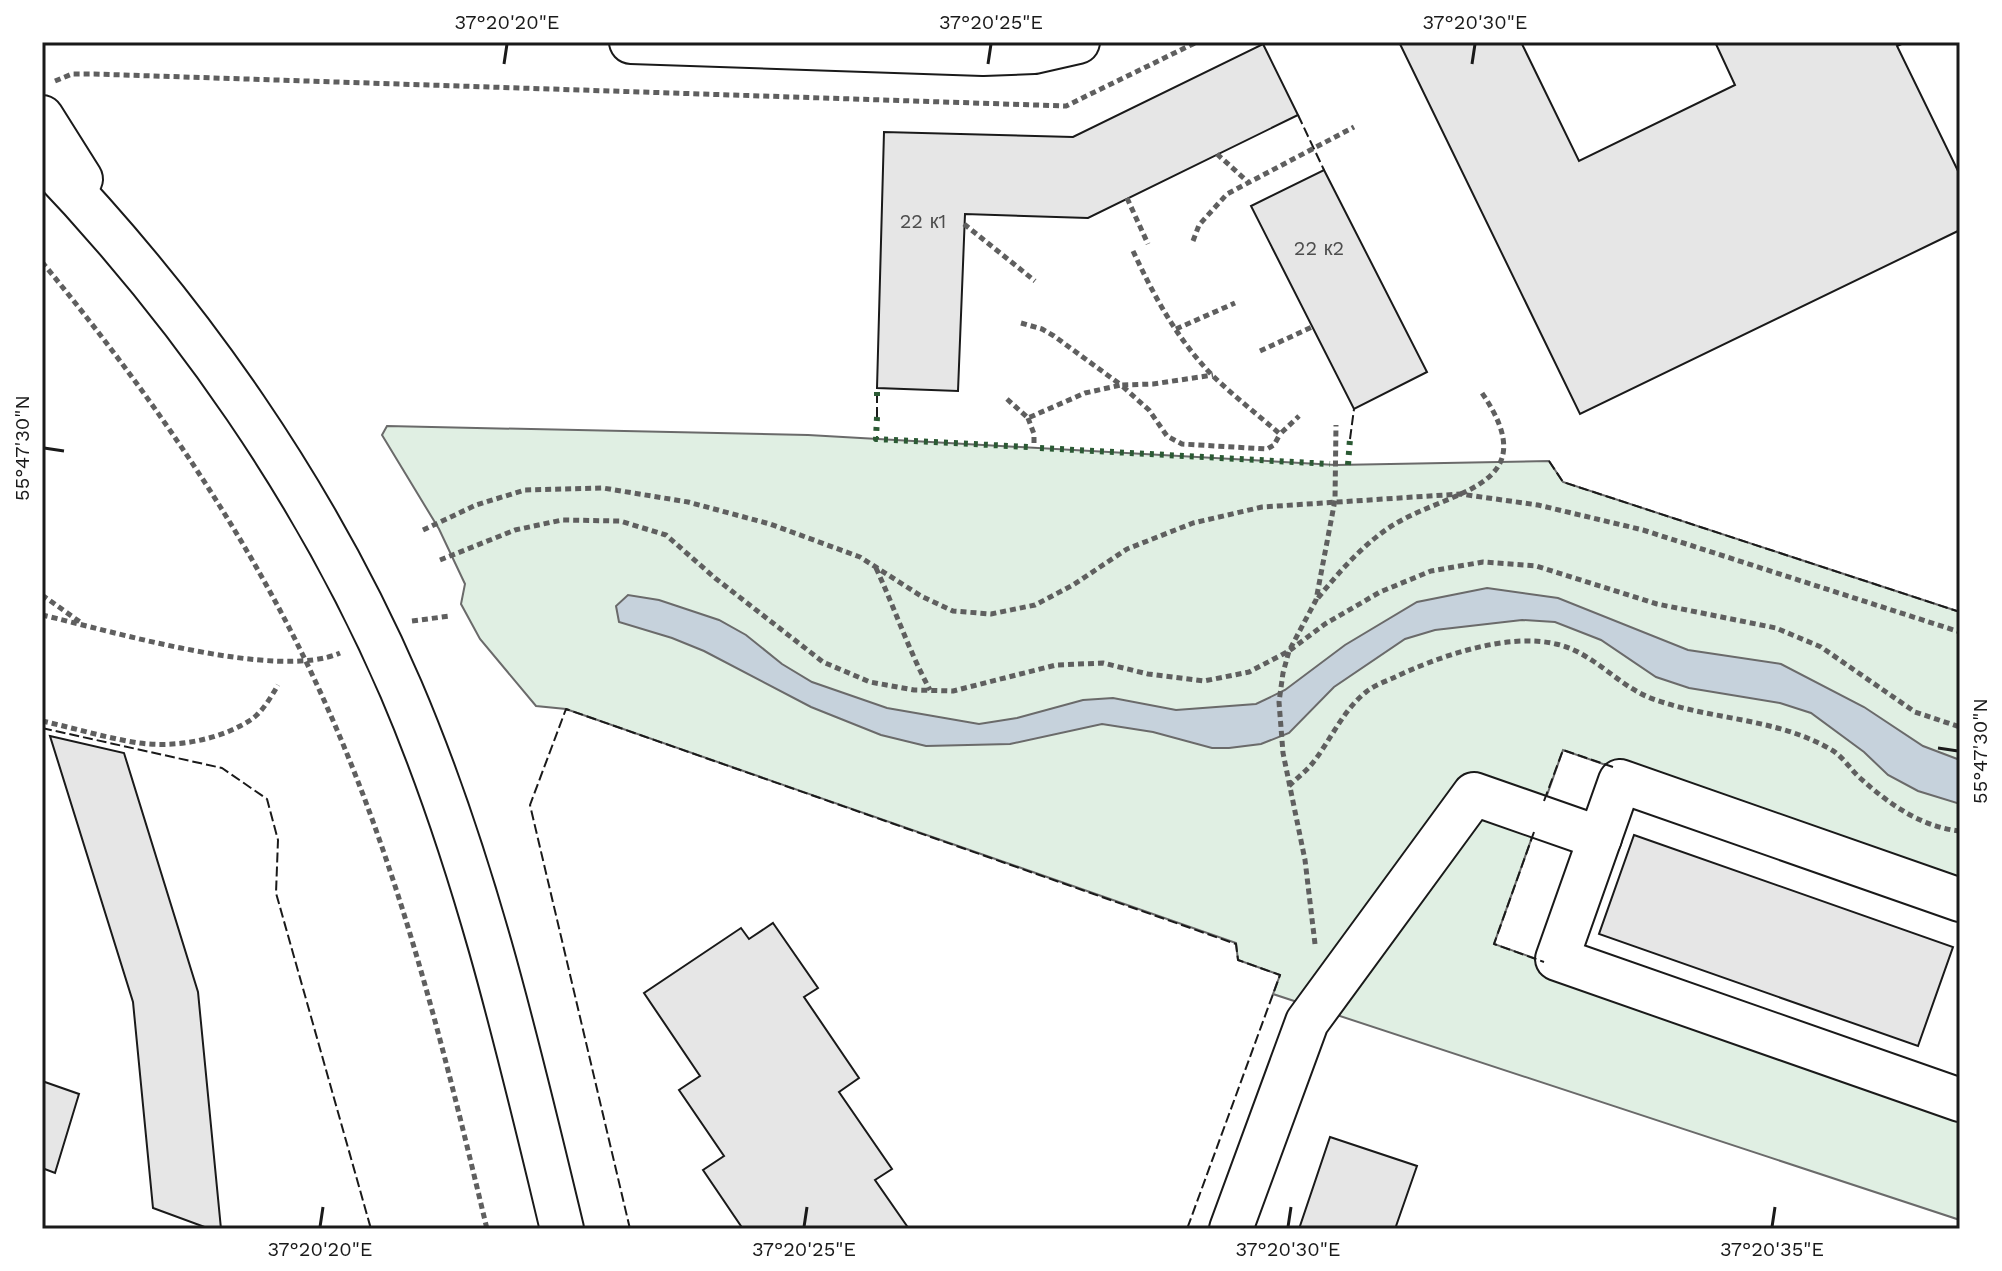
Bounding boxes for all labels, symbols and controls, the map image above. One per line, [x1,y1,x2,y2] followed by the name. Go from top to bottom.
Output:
[455,10,559,34] text: 37°20'20"E
[939,10,1043,34] text: 37°20'25"E
[1423,10,1527,34] text: 37°20'30"E
[900,209,946,233] house number: 22 к1
[1294,236,1344,260] house number: 22 к2
[10,395,34,501] text: 55°47'30"N
[1968,698,1992,804] text: 55°47'30"N
[268,1237,372,1261] text: 37°20'20"E
[752,1237,856,1261] text: 37°20'25"E
[1236,1237,1340,1261] text: 37°20'30"E
[1720,1237,1824,1261] text: 37°20'35"E

